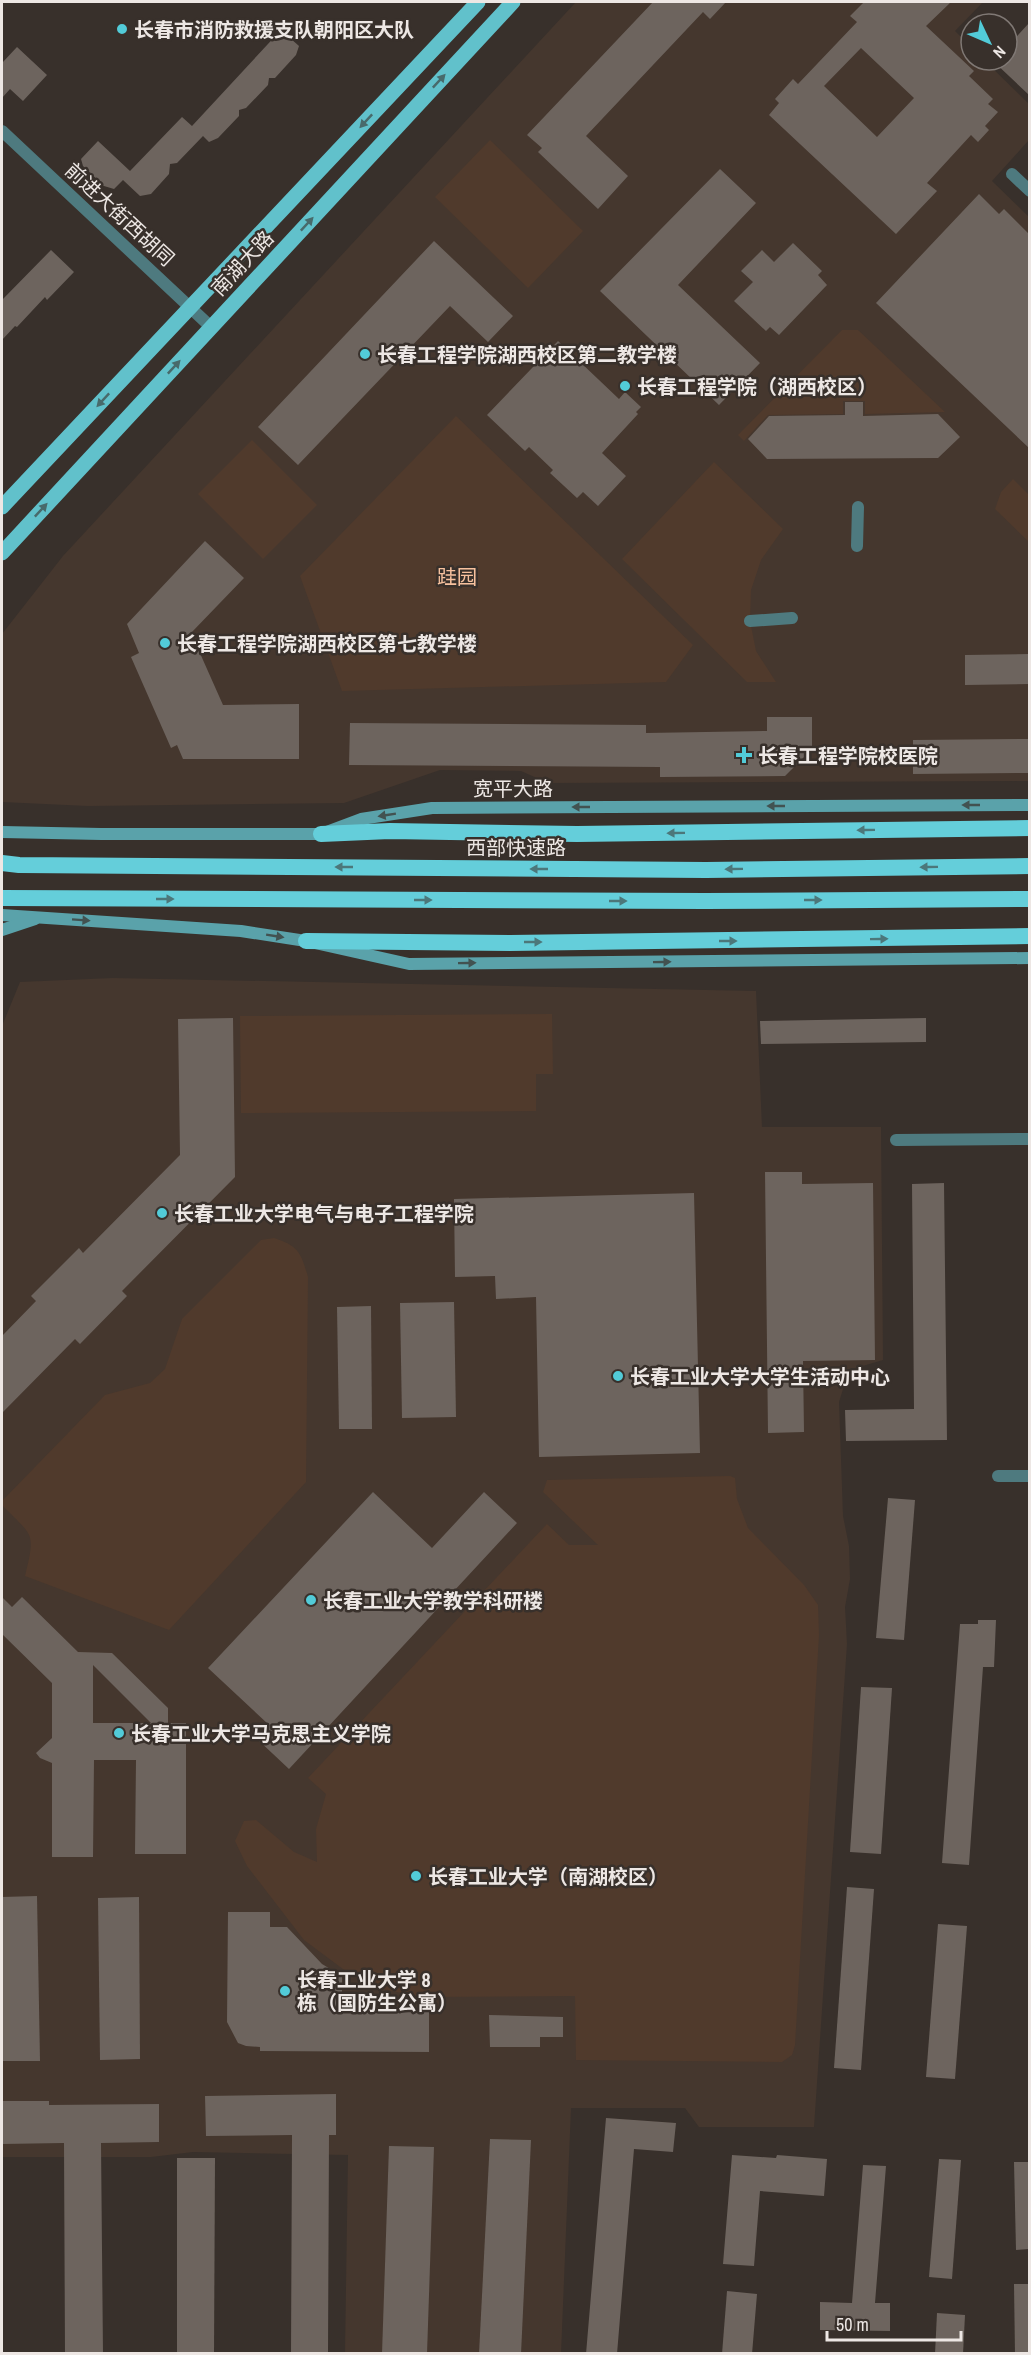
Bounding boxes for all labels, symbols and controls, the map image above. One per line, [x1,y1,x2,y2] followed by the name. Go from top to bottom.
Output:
[959,12,1019,72] north arrow
[134,16,414,43] place label: 长春市消防救援支队朝阳区大队
[115,22,129,36] marker: 长春市消防救援支队朝阳区大队
[989,41,1011,63] text: N
[432,74,445,89] one-way arrow
[359,113,373,128] one-way arrow
[60,156,180,272] street label: 前进大街西胡同
[299,217,313,231] one-way arrow
[205,225,279,301] street label: 南湖大路
[377,341,677,368] place label: 长春工程学院湖西校区第二教学楼
[358,347,372,361] marker: 长春工程学院湖西校区第二教学楼
[167,359,181,374] one-way arrow
[637,373,877,400] place label: 长春工程学院（湖西校区）
[618,379,632,393] marker: 长春工程学院（湖西校区）
[96,393,110,407] one-way arrow
[34,502,48,517] one-way arrow
[437,563,477,590] park label: 跬园
[177,630,477,657] place label: 长春工程学院湖西校区第七教学楼
[158,636,172,650] marker: 长春工程学院湖西校区第七教学楼
[758,742,938,769] place label: 长春工程学院校医院
[735,746,753,764] marker: 长春工程学院校医院
[473,775,553,802] street label: 宽平大路
[962,800,981,810] one-way arrow
[767,801,786,811] one-way arrow
[572,802,591,812] one-way arrow
[377,810,396,819] one-way arrow
[857,826,876,835] one-way arrow
[666,828,685,838] one-way arrow
[466,834,566,861] street label: 西部快速路
[335,862,354,872] one-way arrow
[920,862,939,872] one-way arrow
[530,864,549,874] one-way arrow
[725,864,744,874] one-way arrow
[155,894,174,904] one-way arrow
[413,895,432,905] one-way arrow
[608,896,627,906] one-way arrow
[803,896,822,905] one-way arrow
[71,915,90,925] one-way arrow
[266,932,285,941] one-way arrow
[869,934,888,944] one-way arrow
[718,936,737,946] one-way arrow
[523,937,542,947] one-way arrow
[653,957,672,967] one-way arrow
[458,958,477,968] one-way arrow
[174,1200,474,1227] place label: 长春工业大学电气与电子工程学院
[155,1206,169,1220] marker: 长春工业大学电气与电子工程学院
[630,1363,890,1390] place label: 长春工业大学大学生活动中心
[611,1369,625,1383] marker: 长春工业大学大学生活动中心
[323,1587,543,1614] place label: 长春工业大学教学科研楼
[304,1593,318,1607] marker: 长春工业大学教学科研楼
[131,1720,391,1747] place label: 长春工业大学马克思主义学院
[112,1726,126,1740] marker: 长春工业大学马克思主义学院
[428,1863,668,1890] place label: 长春工业大学（南湖校区）
[409,1869,423,1883] marker: 长春工业大学（南湖校区）
[297,1966,457,2016] place label: 长春工业大学 8 栋（国防生公寓）
[278,1984,292,1998] marker: 长春工业大学 8 栋（国防生公寓）
[827,2304,960,2342] scale bar
[836,2312,869,2337] text: 50 m

